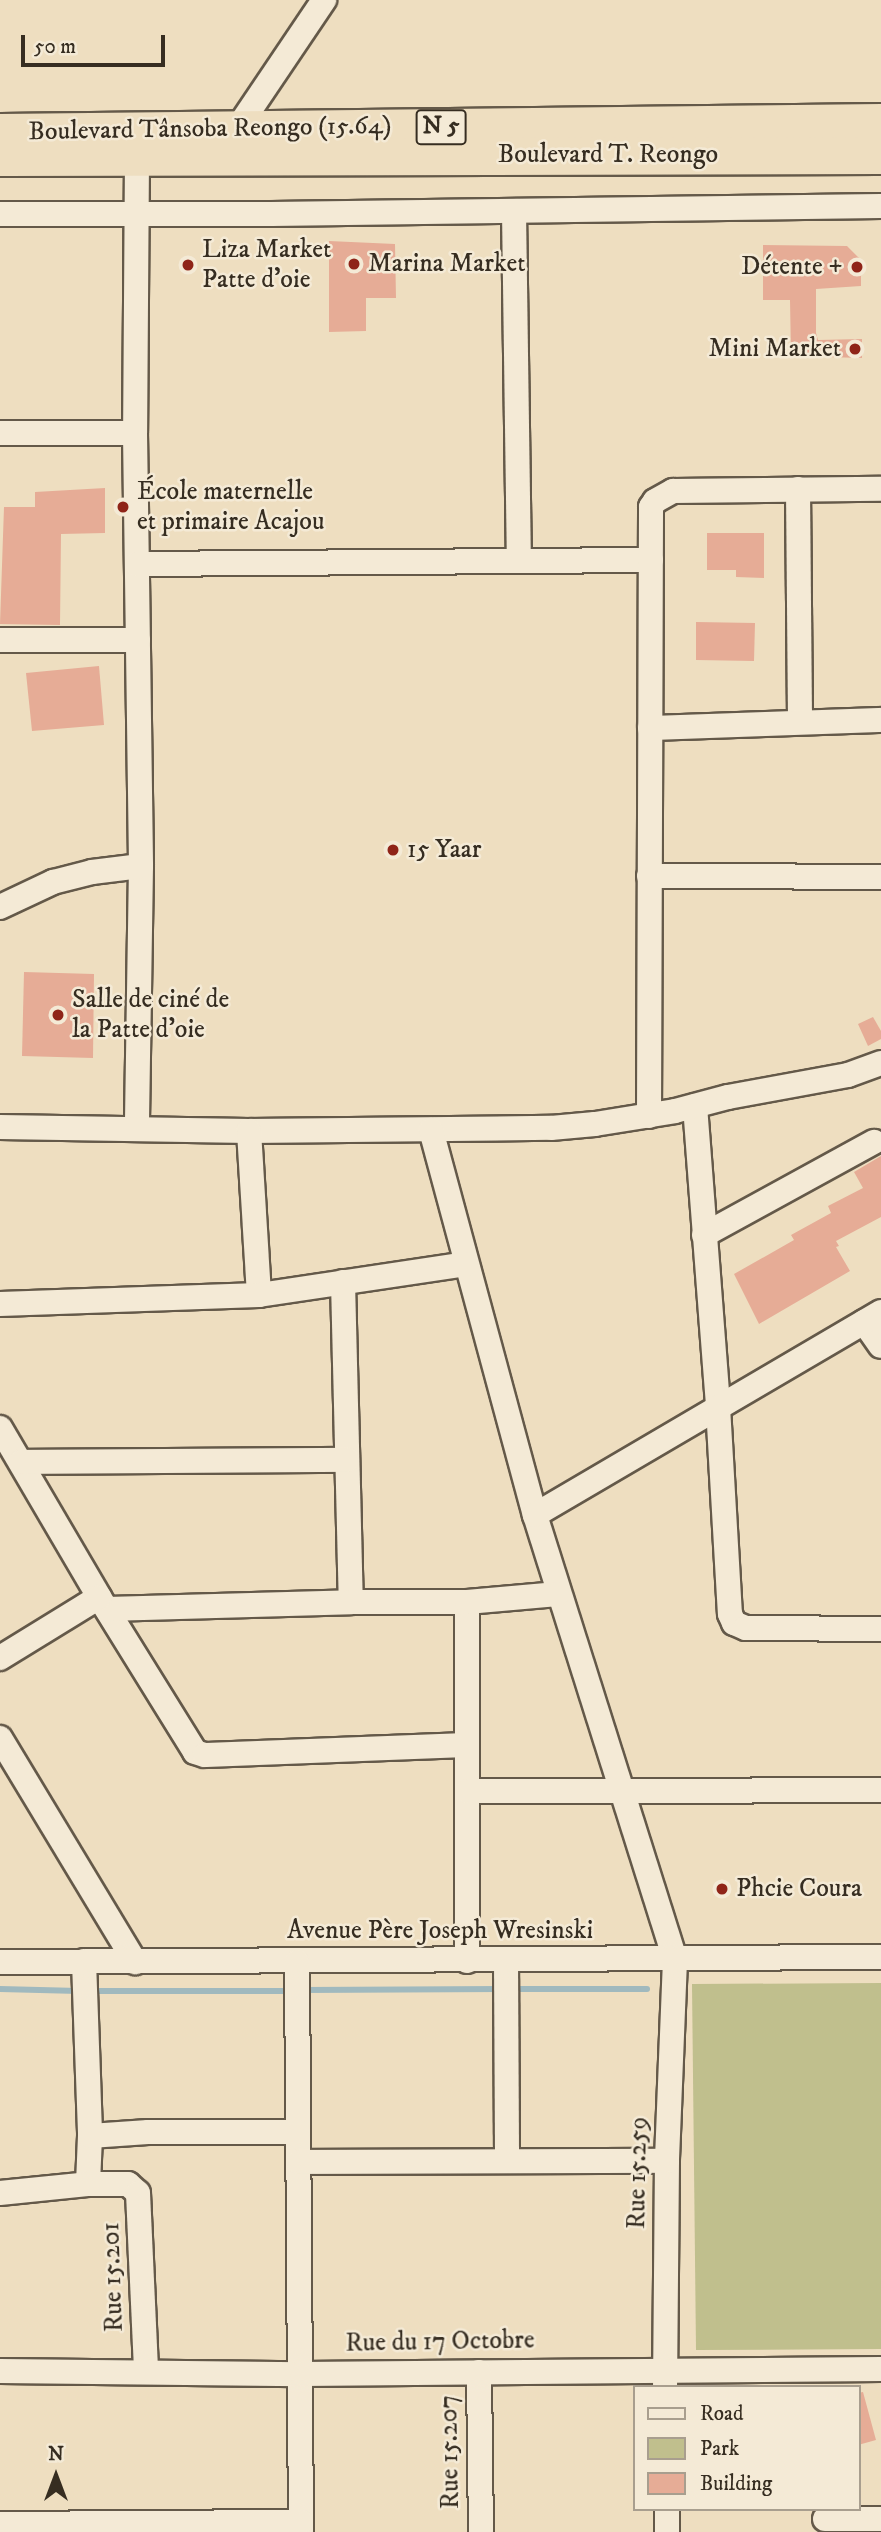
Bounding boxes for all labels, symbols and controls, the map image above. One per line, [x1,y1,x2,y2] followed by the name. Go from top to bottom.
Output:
[24,21,168,65] scale bar
[34,34,76,60] text: 50 m
[415,106,467,148] road number: N 5
[28,110,392,148] street label: Boulevard Tânsoba Reongo (15.64)
[498,139,718,171] street label: Boulevard T. Reongo
[202,234,331,296] place label: Liza Market Patte d'oie
[368,248,525,280] place label: Marina Market
[741,251,843,283] place label: Détente +
[346,256,362,272] marker: Marina Market
[180,257,196,273] marker: Liza Market Patte d'oie
[849,259,865,275] marker: Détente +
[709,333,841,365] place label: Mini Market
[847,341,863,357] marker: Mini Market
[137,476,325,538] place label: École maternelle et primaire Acajou
[115,499,131,515] marker: École maternelle et primaire Acajou
[407,834,481,866] place label: 15 Yaar
[385,842,401,858] marker: 15 Yaar
[72,984,229,1046] place label: Salle de ciné de la Patte d'oie
[50,1007,66,1023] marker: Salle de ciné de la Patte d'oie
[736,1873,862,1905] place label: Phcie Coura
[714,1881,730,1897] marker: Phcie Coura
[287,1915,593,1947] street label: Avenue Père Joseph Wresinski
[621,2117,655,2229] street label: Rue 15.259
[95,2221,131,2333] street label: Rue 15.201
[345,2325,535,2359] street label: Rue du 17 Octobre
[632,2385,860,2511] legend
[433,2395,467,2509] street label: Rue 15.207
[700,2401,744,2427] text: Road
[700,2436,739,2462] text: Park
[21,2441,91,2511] north arrow
[48,2443,64,2466] text: N
[700,2471,772,2497] text: Building

